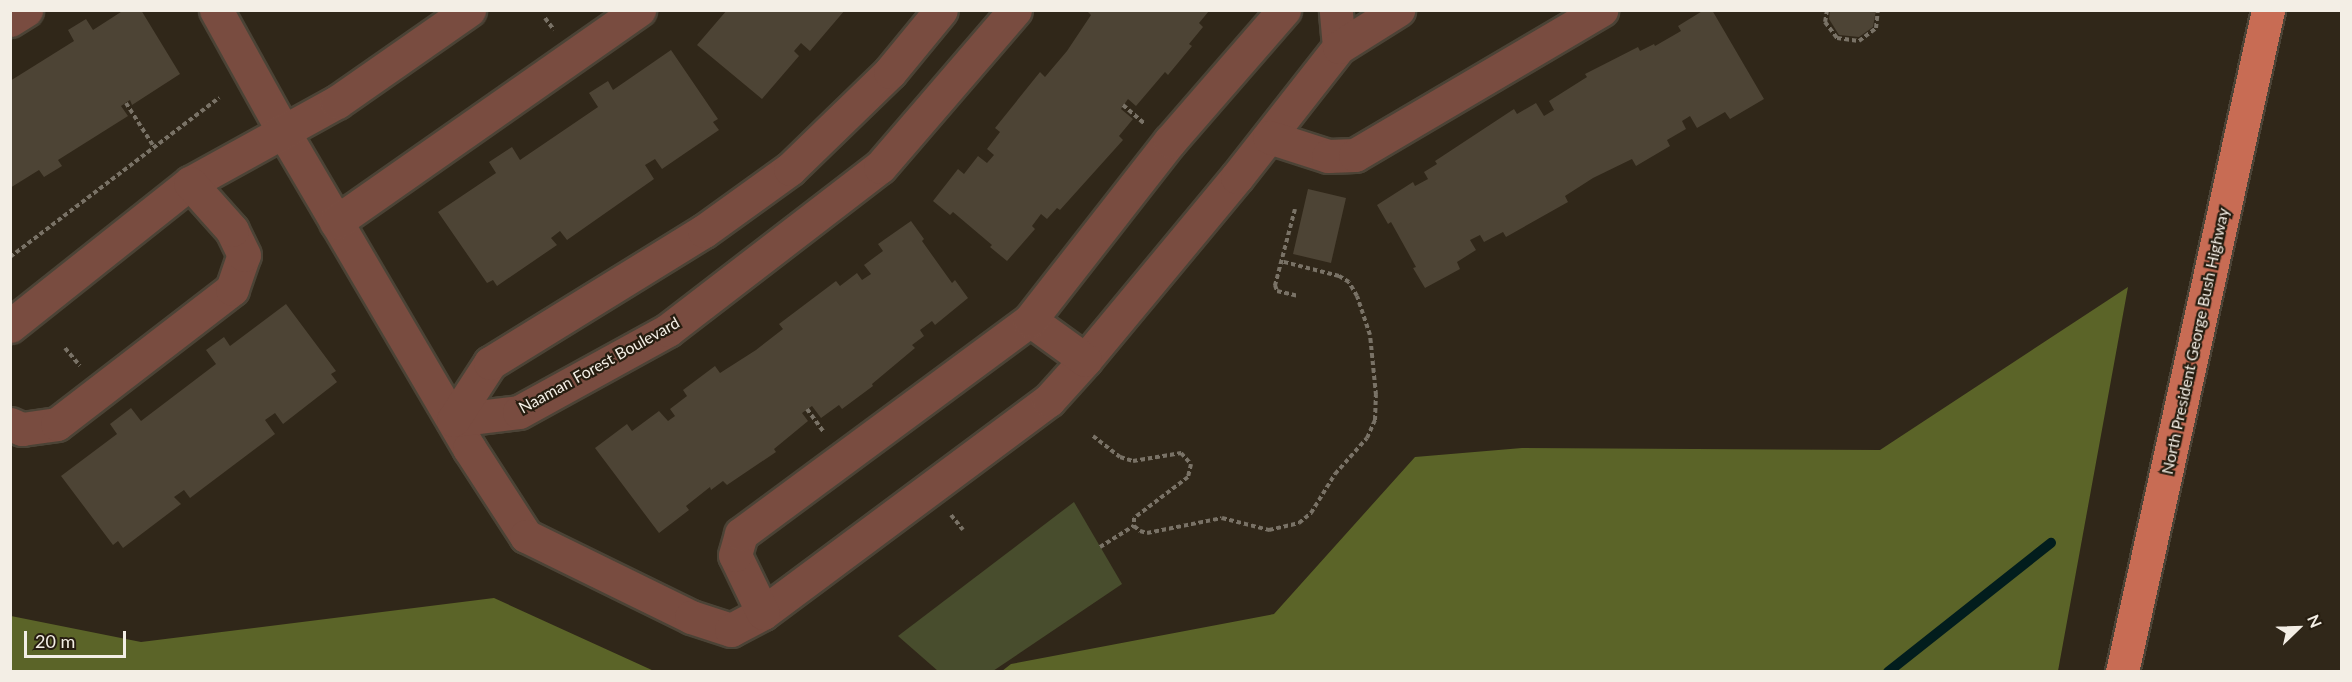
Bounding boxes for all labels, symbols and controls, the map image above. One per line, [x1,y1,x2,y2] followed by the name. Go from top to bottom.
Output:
[2157,206,2233,476] street label: North President George Bush Highway
[515,313,683,417] street label: Naaman Forest Boulevard
[2268,598,2328,658] north arrow
[2304,611,2326,630] text: N
[27,619,129,657] scale bar
[35,630,75,652] text: 20 m

